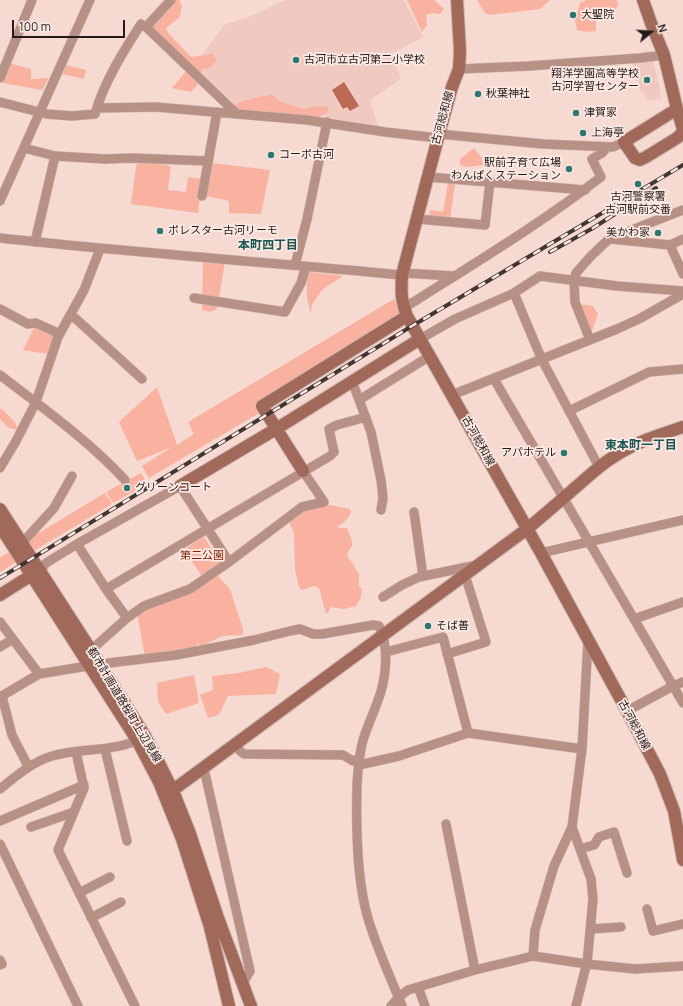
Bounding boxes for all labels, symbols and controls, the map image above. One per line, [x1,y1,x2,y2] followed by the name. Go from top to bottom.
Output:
[581,8,614,22] place label: 大聖院
[568,10,578,20] marker: 大聖院
[14,12,127,38] scale bar
[631,12,671,52] north arrow
[19,18,51,35] text: 100 m
[655,22,671,34] text: N
[304,53,425,67] place label: 古河市立古河第二小学校
[291,55,301,65] marker: 古河市立古河第二小学校
[551,67,639,93] place label: 翔洋学園高等学校 古河学習センター
[642,75,652,85] marker: 翔洋学園高等学校 古河学習センター
[486,87,530,101] place label: 秋葉神社
[473,89,483,99] marker: 秋葉神社
[430,90,456,146] street label: 古河総和線
[584,106,617,120] place label: 津賀家
[571,108,581,118] marker: 津賀家
[591,126,624,140] place label: 上海亭
[578,128,588,138] marker: 上海亭
[279,148,334,162] place label: コーポ古河
[266,150,276,160] marker: コーポ古河
[451,156,561,182] place label: 駅前子育て広場 わんぱくステーション
[564,164,574,174] marker: 駅前子育て広場 わんぱくステーション
[633,179,643,189] marker: 古河警察署 古河駅前交番
[605,190,671,216] place label: 古河警察署 古河駅前交番
[168,224,278,238] place label: ポレスター古河リーモ
[155,226,165,236] marker: ポレスター古河リーモ
[606,226,650,240] place label: 美かわ家
[653,228,663,238] marker: 美かわ家
[238,239,298,253] district label: 本町四丁目
[459,414,497,468] street label: 古河総和線
[605,439,677,453] district label: 東本町一丁目
[501,446,556,460] place label: アパホテル
[559,448,569,458] marker: アパホテル
[135,481,212,495] place label: グリーンコート
[122,483,132,493] marker: グリーンコート
[180,549,224,563] park label: 第二公園
[436,619,469,633] place label: そば善
[423,621,433,631] marker: そば善
[84,645,164,765] street label: 都市計画道路桜町上辺見線
[615,698,653,752] street label: 古河総和線

